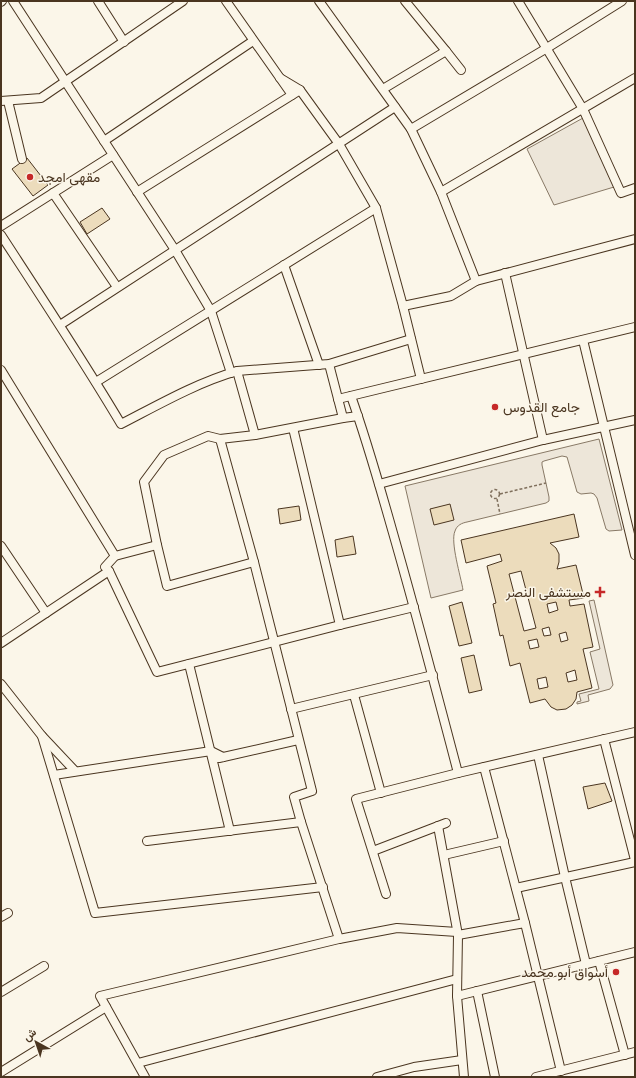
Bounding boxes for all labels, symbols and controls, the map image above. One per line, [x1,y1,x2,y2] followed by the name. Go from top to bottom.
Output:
[38,168,100,187] place label: مقهى امجد
[25,172,35,182] marker: مقهى امجد
[503,398,580,418] place label: جامع القدوس
[490,402,500,412] marker: جامع القدوس
[505,583,591,602] place label: مستشفى النصر
[594,586,606,598] marker: مستشفى النصر
[521,963,608,982] place label: أسواق أبو محمد
[611,967,621,977] marker: أسواق أبو محمد
[16,1022,56,1062] north arrow
[20,1025,40,1045] text: ش

